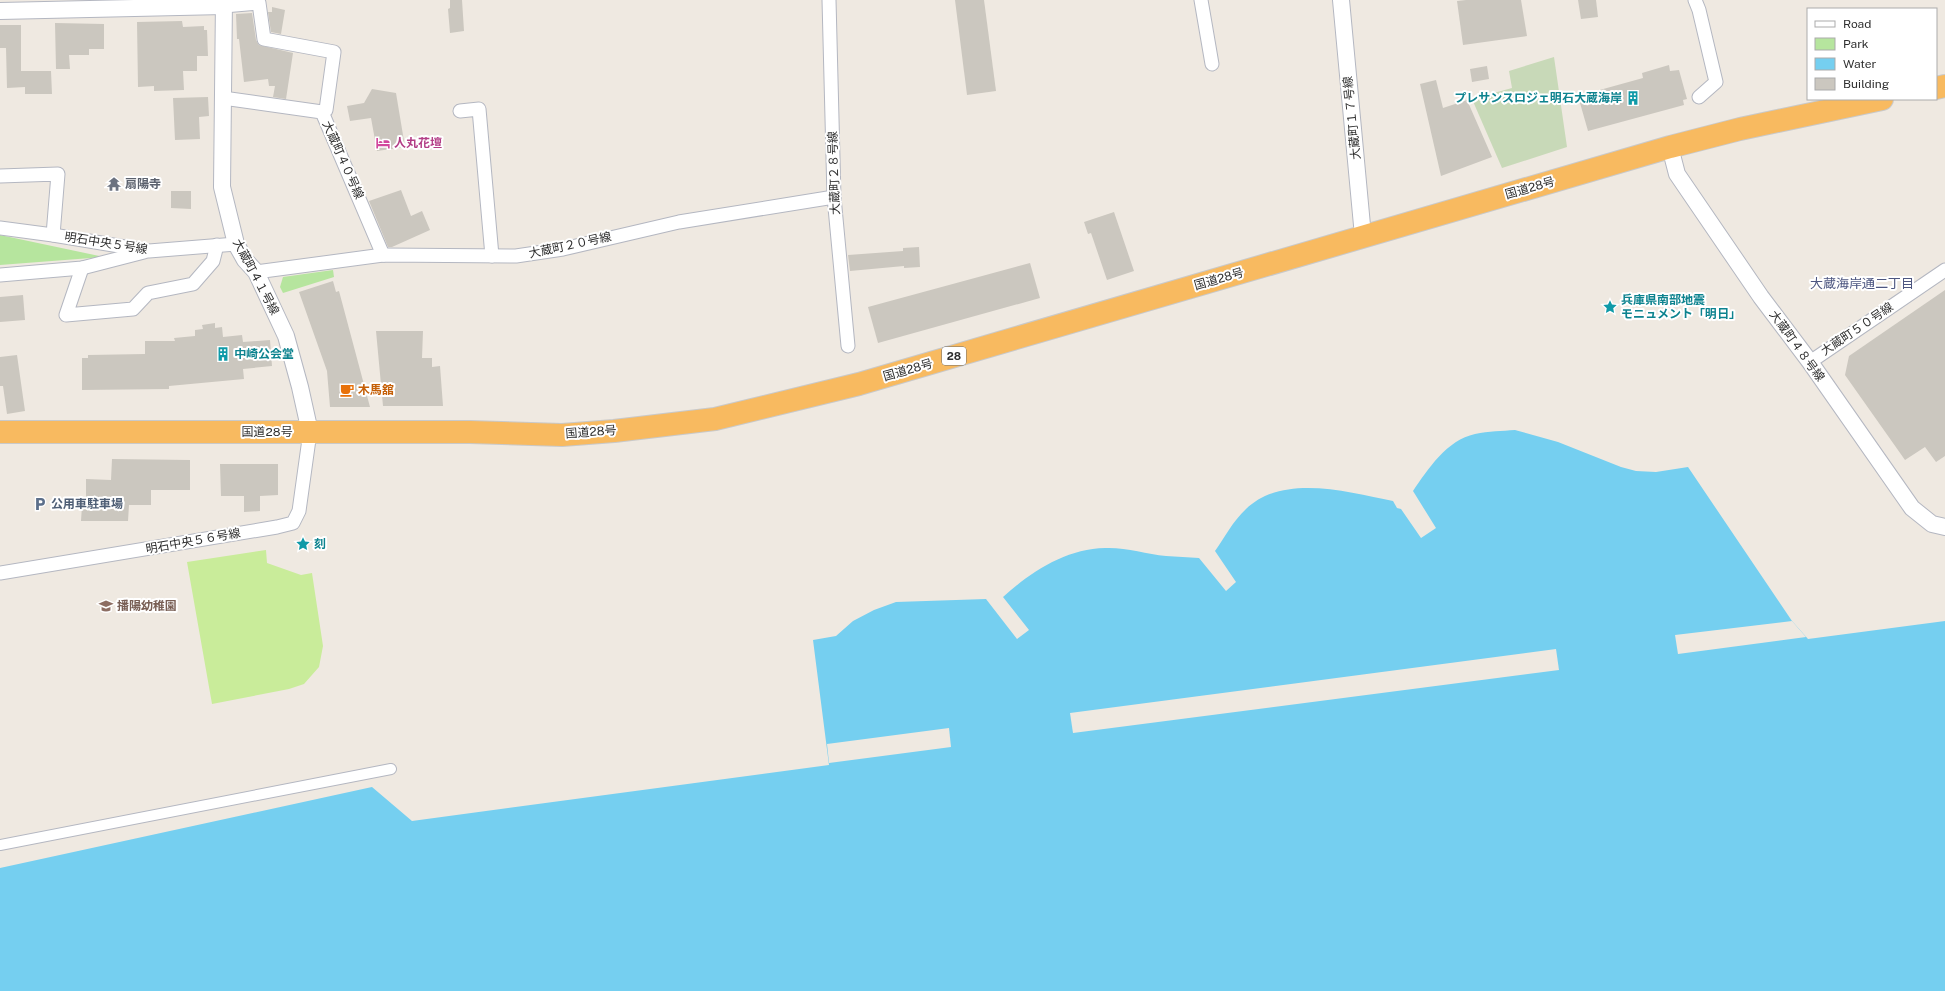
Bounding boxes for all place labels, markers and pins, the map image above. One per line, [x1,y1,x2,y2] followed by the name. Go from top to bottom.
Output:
[1625,90,1641,106] building icon: プレサンスロジェ明石大蔵海岸
[1454,91,1622,105] place label: プレサンスロジェ明石大蔵海岸
[375,135,391,151] hotel icon: 人丸花壇
[394,136,442,150] place label: 人丸花壇
[106,176,122,192] temple icon: 扇陽寺
[125,177,161,191] place label: 扇陽寺
[1621,293,1741,321] place label: 兵庫県南部地震 モニュメント「明日」
[1602,299,1618,315] place icon: 兵庫県南部地震 モニュメント「明日」
[215,346,231,362] building icon: 中崎公会堂
[234,347,294,361] place label: 中崎公会堂
[339,382,355,398] cafe icon: 木馬舘
[358,383,394,397] place label: 木馬舘
[32,496,48,512] parking icon: 公用車駐車場
[51,497,123,511] place label: 公用車駐車場
[295,536,311,552] place icon: 刻
[314,537,326,551] place label: 刻
[98,598,114,614] school or university icon: 播陽幼稚園
[117,599,177,613] place label: 播陽幼稚園

